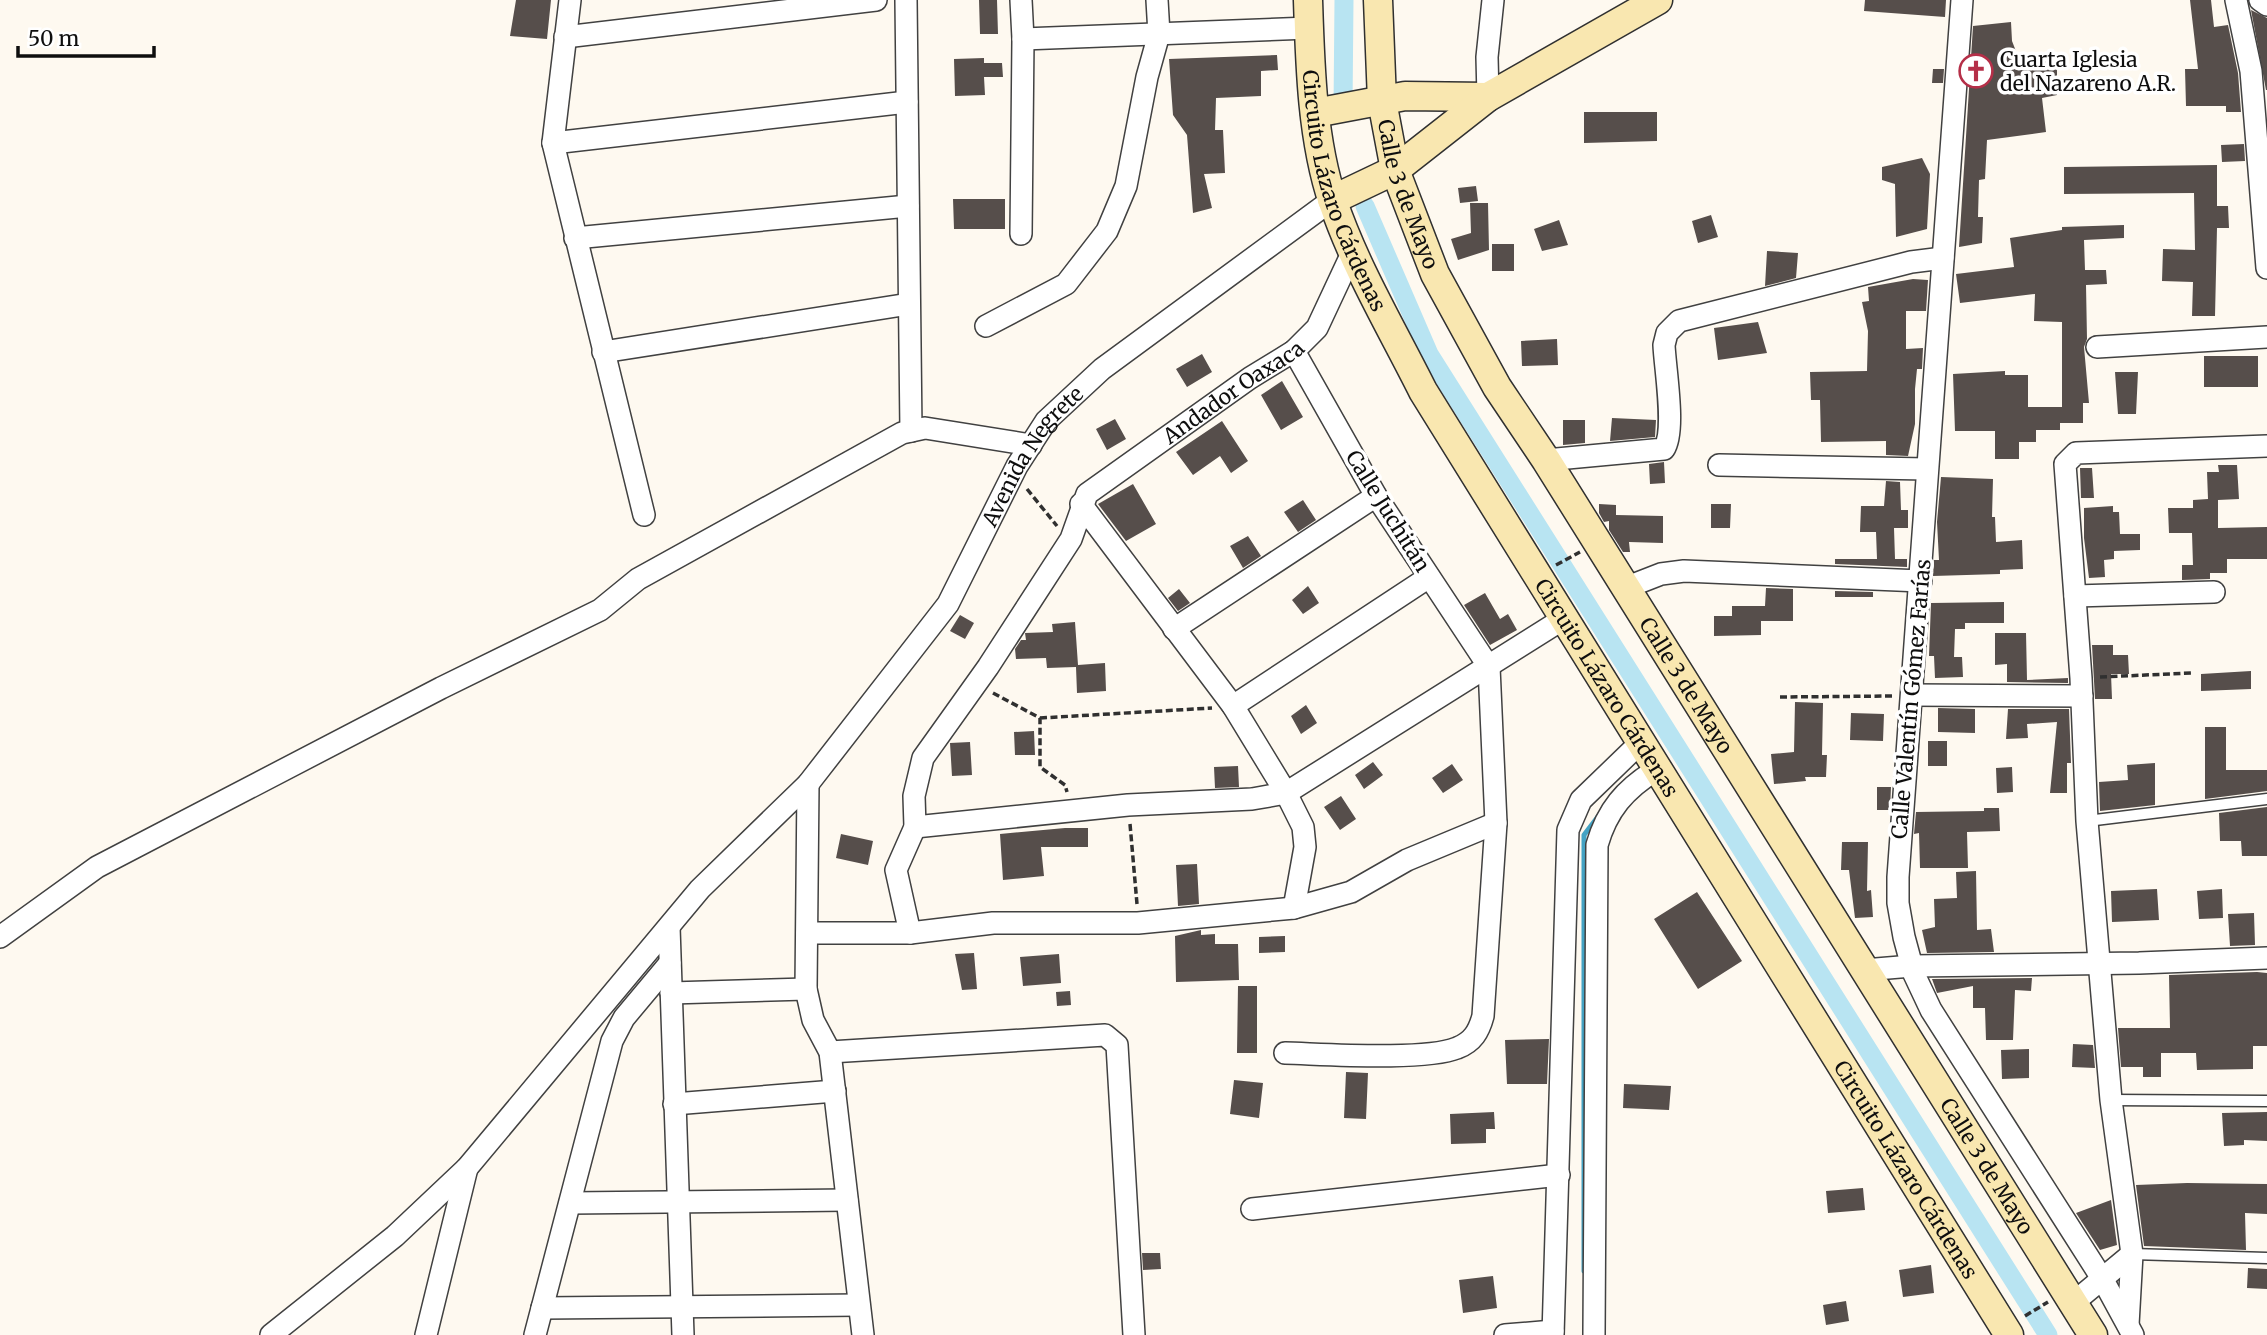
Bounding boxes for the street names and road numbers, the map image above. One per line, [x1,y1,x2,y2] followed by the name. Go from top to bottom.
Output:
[1297,69,1393,316] street label: Circuito Lázaro Cárdenas
[1372,117,1445,273] street label: Calle 3 de Mayo
[1156,335,1310,450] street label: Andador Oaxaca
[975,380,1089,532] street label: Avenida Negrete
[1340,445,1436,577] street label: Calle Juchitán
[1885,558,1937,840] street label: Calle Valentín Gómez Farías
[1529,574,1685,802] street label: Circuito Lázaro Cárdenas
[1634,612,1740,758] street label: Calle 3 de Mayo
[1828,1055,1984,1284] street label: Circuito Lázaro Cárdenas
[1934,1093,2040,1239] street label: Calle 3 de Mayo

